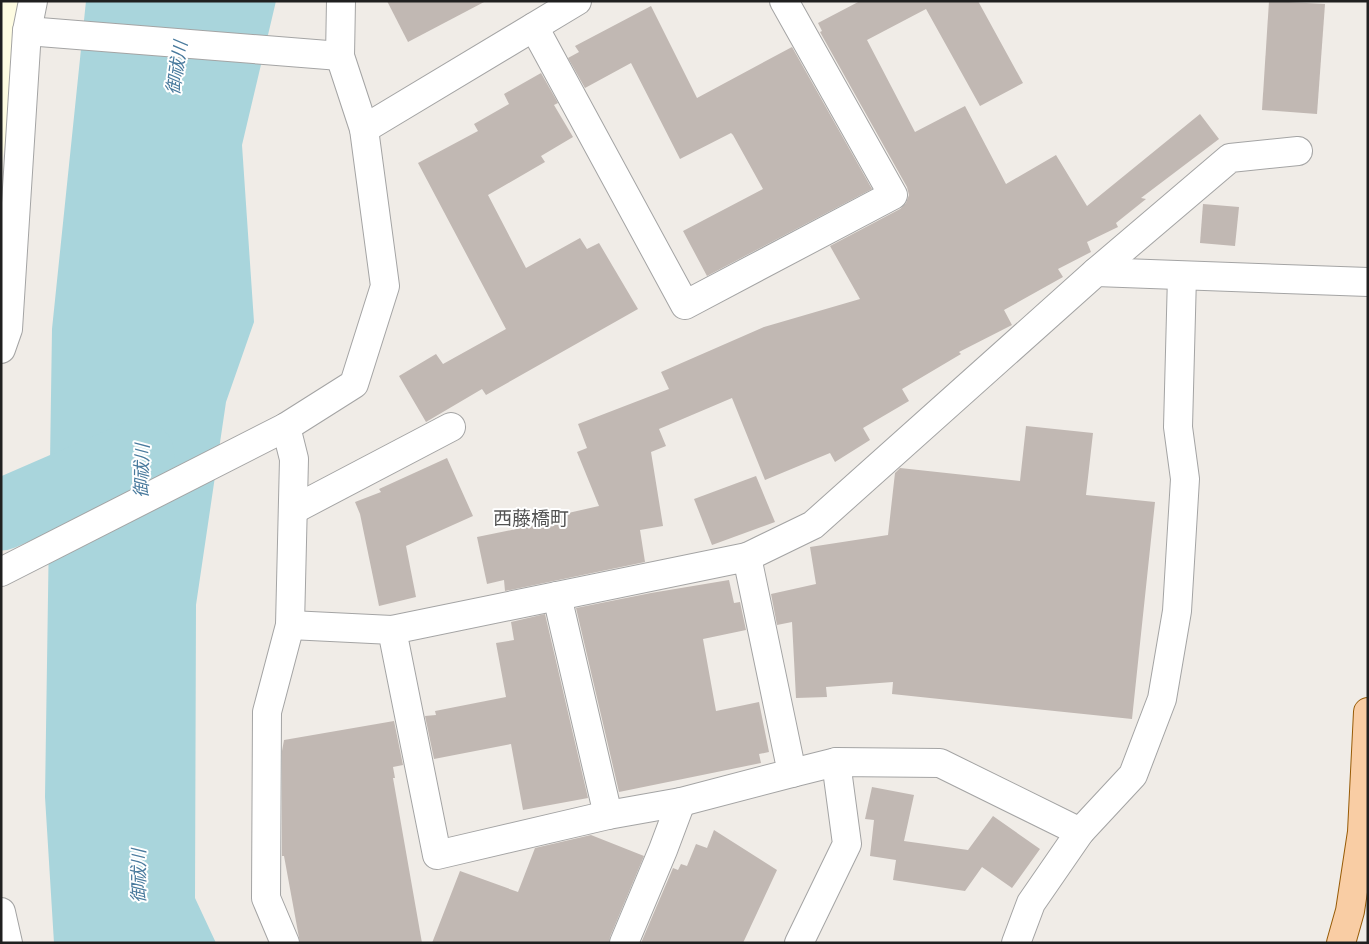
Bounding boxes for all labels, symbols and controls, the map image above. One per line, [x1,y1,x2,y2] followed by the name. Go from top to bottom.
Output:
[162,38,191,96] water label: 御祓川
[131,442,153,498] water label: 御祓川
[493,507,569,529] district label: 西藤橋町
[128,847,149,903] water label: 御祓川

